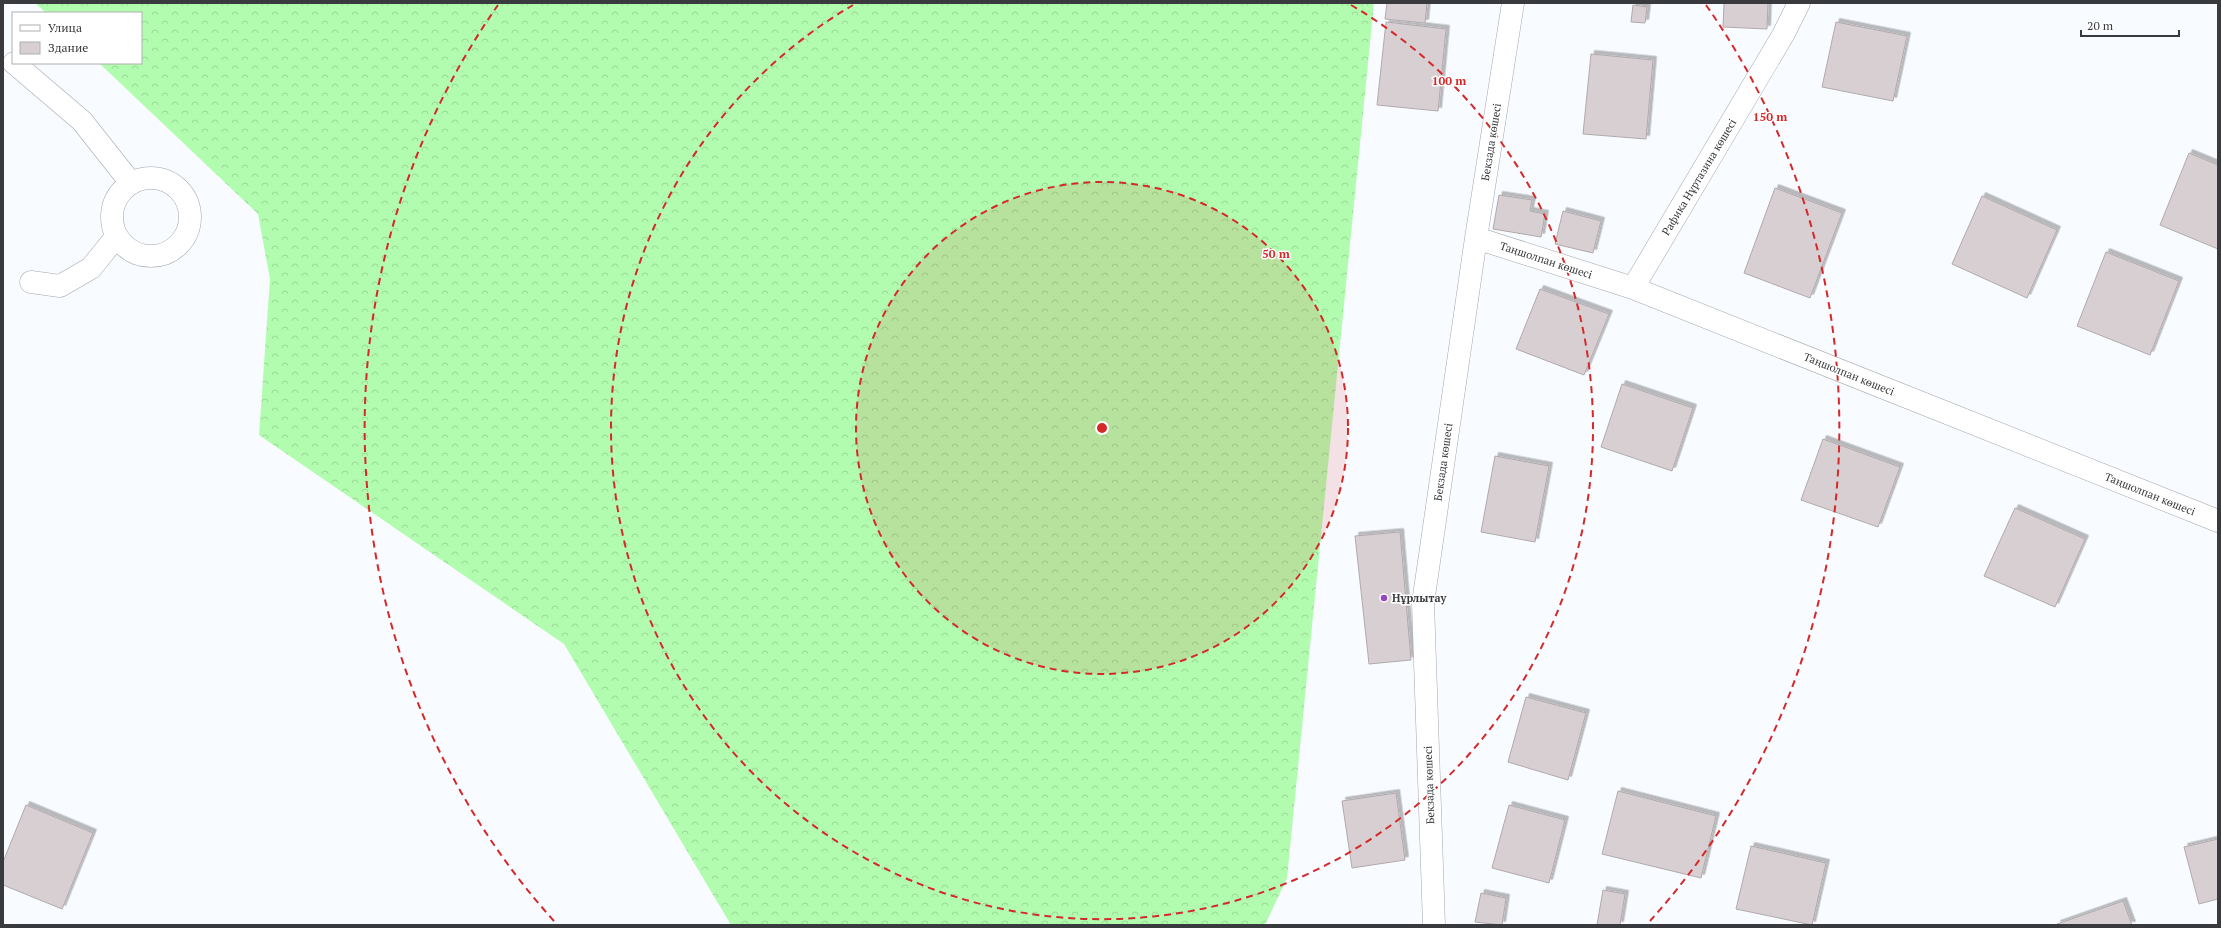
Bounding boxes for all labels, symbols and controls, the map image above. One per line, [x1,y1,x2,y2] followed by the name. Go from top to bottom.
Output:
[12,12,142,64] legend
[2081,12,2179,38] scale bar
[2087,18,2114,33] text: 20 m
[48,20,82,35] text: Улица
[48,40,88,55] text: Здание
[1432,73,1466,88] text: 100 m
[1478,102,1504,182] street label: Бекзада көшесі
[1753,109,1787,124] text: 150 m
[1659,116,1739,238] street label: Рафика Нұртазина көшесі
[1498,238,1594,282] street label: Таңшолпан көшесі
[1262,246,1290,261] text: 50 m
[1802,349,1896,399] street label: Таңшолпан көшесі
[1095,421,1109,435] centre of rings
[1431,422,1455,502] street label: Бекзада көшесі
[2103,469,2197,519] street label: Таңшолпан көшесі
[1392,591,1447,605] place label: Нұрлытау
[1379,593,1389,603] marker: Нұрлытау
[1421,746,1437,824] street label: Бекзада көшесі

